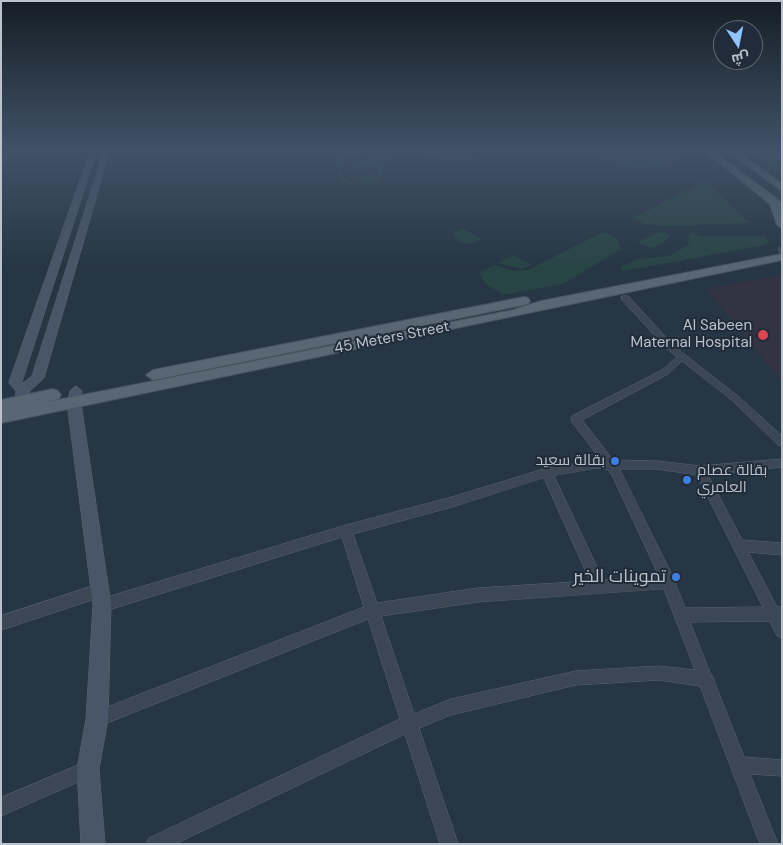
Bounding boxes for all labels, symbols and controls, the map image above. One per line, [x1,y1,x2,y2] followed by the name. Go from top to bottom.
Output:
[713,20,763,70] north arrow
[730,48,751,69] text: ش
[631,317,752,352] place label: Al Sabeen Maternal Hospital
[333,318,451,358] street label: 45 Meters Street
[756,328,770,342] marker: Al Sabeen Maternal Hospital
[536,452,605,470] place label: بقالة سعيد
[609,455,621,467] marker: بقالة سعيد
[697,462,767,497] place label: بقالة عصام العامري
[681,474,693,486] marker: بقالة عصام العامري
[573,566,666,588] place label: تموينات الخير
[670,571,682,583] marker: تموينات الخير

